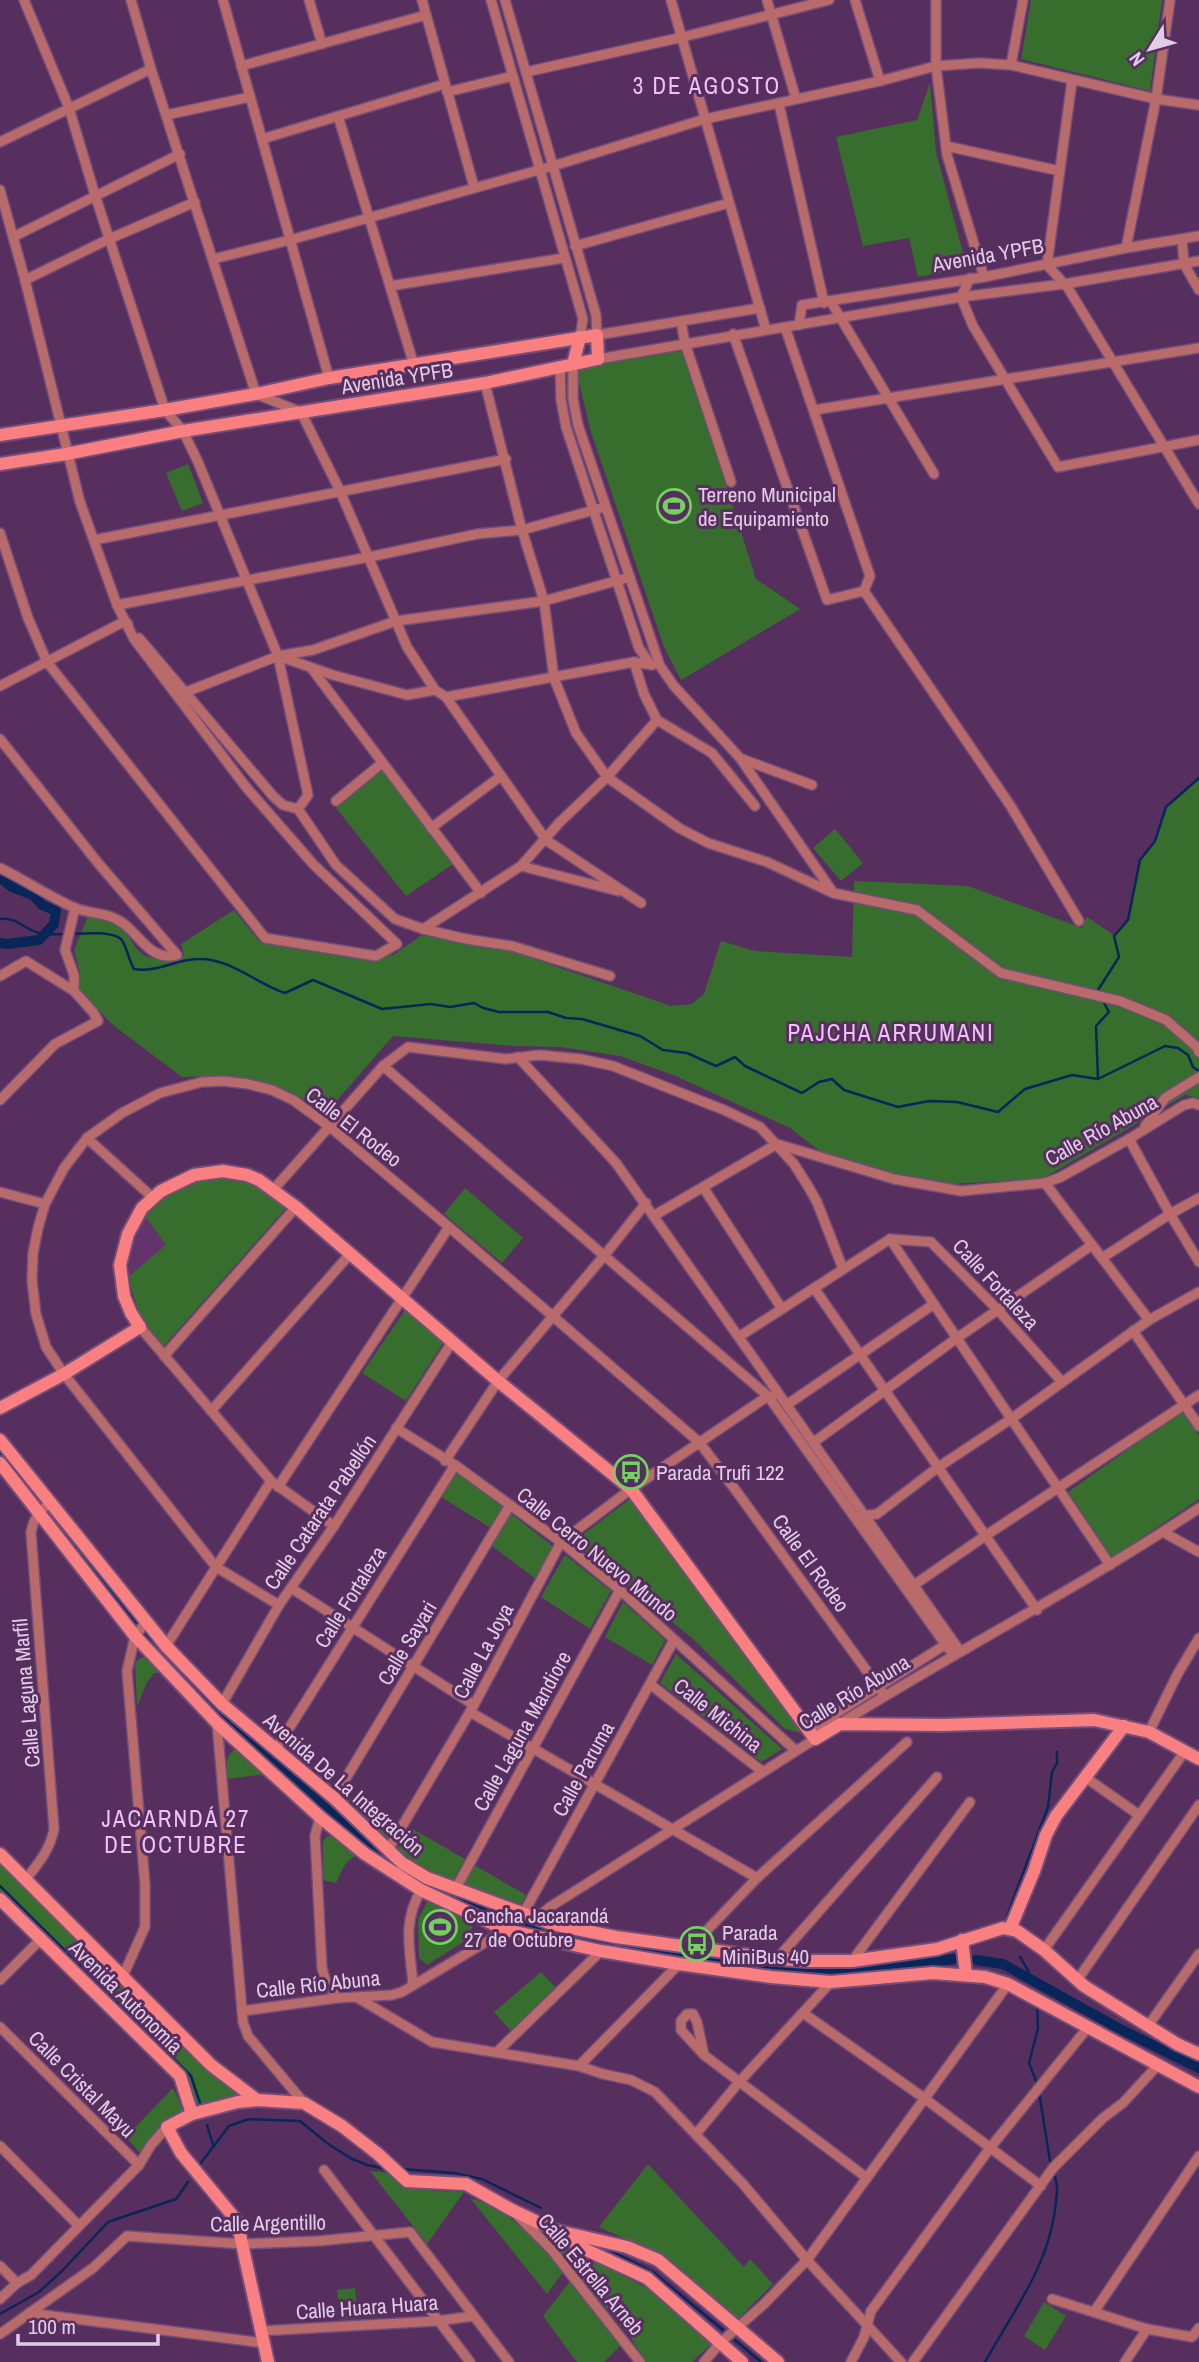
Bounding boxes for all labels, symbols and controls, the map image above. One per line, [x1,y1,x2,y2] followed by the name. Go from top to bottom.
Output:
[1115,14,1185,84] north arrow
[1123,47,1150,72] text: N
[633,70,781,101] district label: 3 DE AGOSTO
[929,231,1046,279] street label: Avenida YPFB
[338,355,455,401] street label: Avenida YPFB
[698,480,836,533] place label: Terreno Municipal de Equipamiento
[655,487,693,525] sports icon: Terreno Municipal de Equipamiento
[788,1017,994,1048] district label: PAJCHA ARRUMANI
[300,1080,408,1174] street label: Calle El Rodeo
[1040,1087,1163,1173] street label: Calle Río Abuna
[946,1232,1046,1336] street label: Calle Fortaleza
[257,1429,383,1595] street label: Calle Catarata Pabellón
[612,1453,650,1491] bus stop icon: Parada Trufi 122
[656,1458,784,1487] place label: Parada Trufi 122
[511,1480,683,1628] street label: Calle Cerro Nuevo Mundo
[766,1508,856,1618] street label: Calle El Rodeo
[307,1540,393,1653] street label: Calle Fortaleza
[370,1595,444,1691] street label: Calle Sayari
[446,1598,520,1704] street label: Calle La Joya
[5,1617,47,1769] street label: Calle Laguna Marfil
[466,1646,578,1816] street label: Calle Laguna Mandiore
[793,1647,915,1736] street label: Calle Río Abuna
[668,1671,769,1759] street label: Calle Michina
[257,1705,431,1862] street label: Avenida De La Integración
[545,1716,621,1822] street label: Calle Paruma
[102,1803,250,1860] district label: JACARNDÁ 27 DE OCTUBRE
[464,1901,609,1954] place label: Cancha Jacarandá 27 de Octubre
[421,1908,459,1946] sports icon: Cancha Jacarandá 27 de Octubre
[722,1918,809,1971] place label: Parada MiniBus 40
[678,1925,716,1963] bus stop icon: Parada MiniBus 40
[62,1933,190,2061] street label: Avenida Autonomía
[255,1963,382,2005] street label: Calle Río Abuna
[22,2024,142,2144] street label: Calle Cristal Mayu
[210,2207,326,2239] street label: Calle Argentillo
[531,2207,651,2341] street label: Calle Estrella Arneb
[295,2288,440,2326] street label: Calle Huara Huara
[18,2302,158,2346] scale bar
[28,2312,76,2341] text: 100 m

